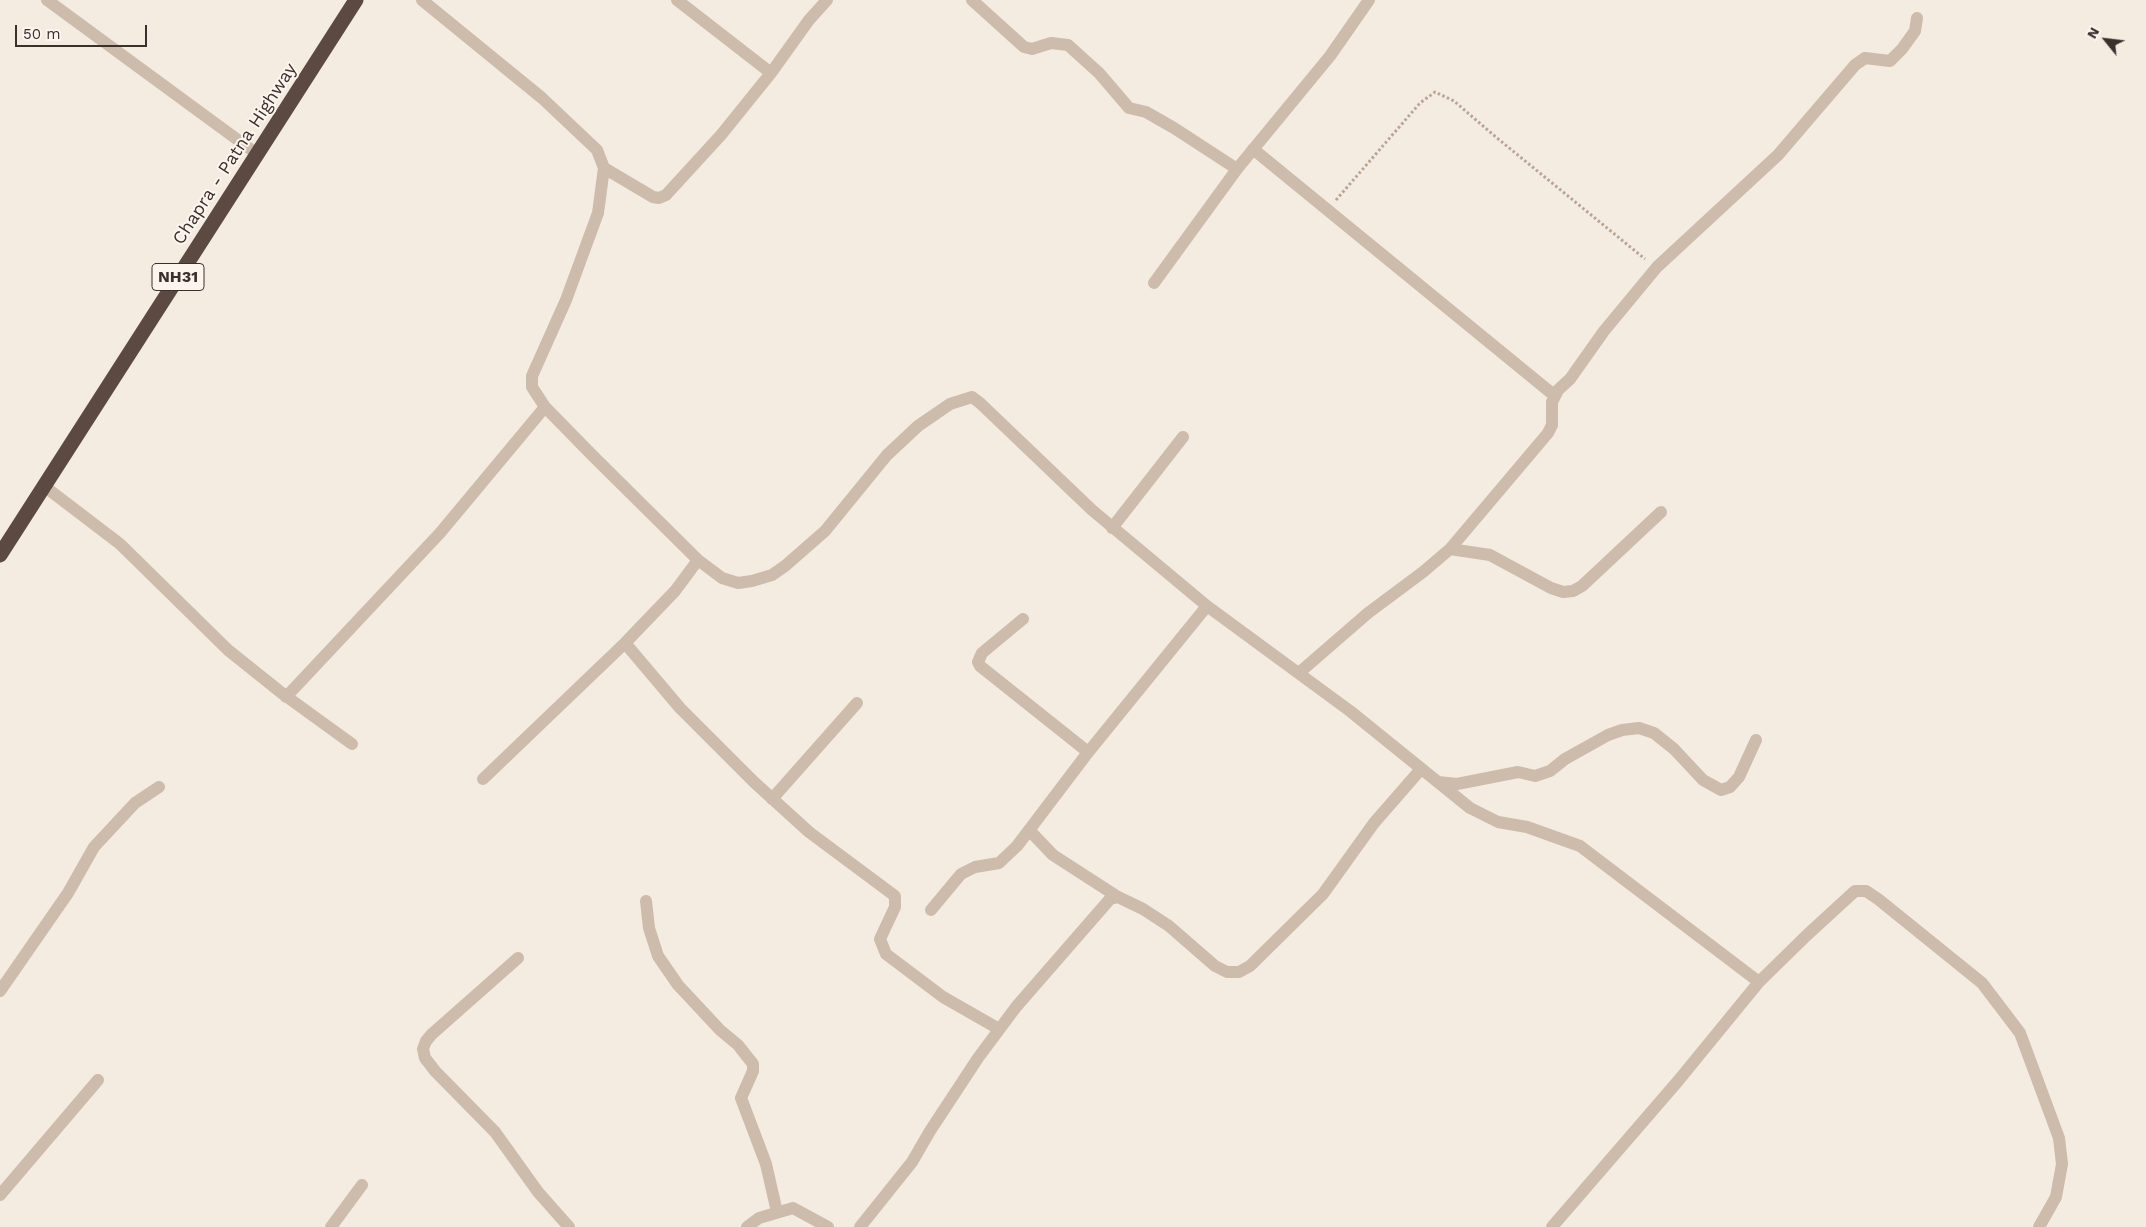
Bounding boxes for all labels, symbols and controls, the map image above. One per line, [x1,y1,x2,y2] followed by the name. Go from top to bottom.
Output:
[18,15,150,47] scale bar
[2081,15,2131,65] north arrow
[2083,24,2102,41] text: N
[23,25,60,43] text: 50 m
[168,59,302,249] street label: Chapra - Patna Highway
[152,264,204,290] road number: NH31

